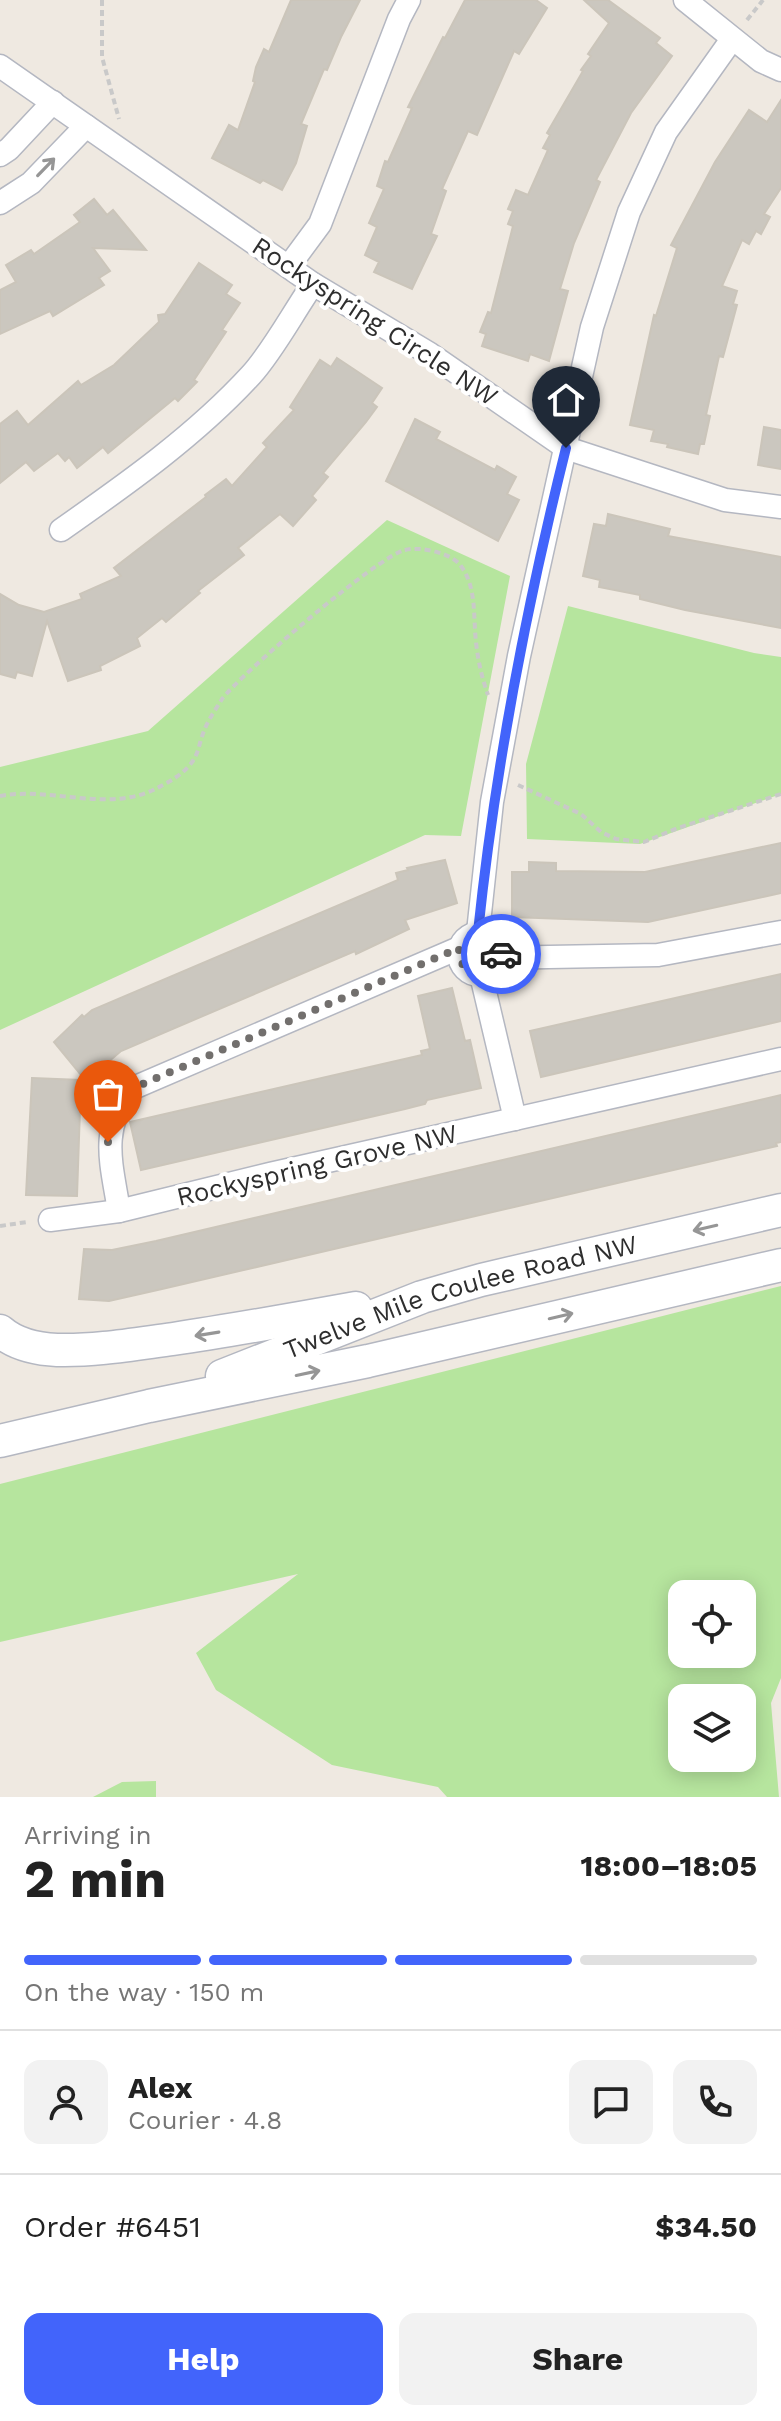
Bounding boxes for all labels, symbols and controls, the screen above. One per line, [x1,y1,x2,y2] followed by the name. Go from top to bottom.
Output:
[36,158,54,178] one-way arrow
[247,230,503,412] street label: Rockyspring Circle NW
[532,366,600,448] pin
[544,378,588,422] icon: home
[461,914,541,994] courier
[479,932,523,976] icon: car
[74,1060,142,1142] pin
[86,1072,130,1116] icon: bag
[174,1118,460,1212] street label: Rockyspring Grove NW
[693,1221,718,1236] one-way arrow
[279,1229,640,1365] street label: Twelve Mile Coulee Road NW
[548,1308,574,1323] one-way arrow
[195,1327,220,1342] one-way arrow
[294,1365,320,1380] one-way arrow
[668,1580,756,1772] map controls
[668,1580,756,1668] button: locate
[668,1684,756,1772] button: layers
[24,1820,152,1850] text: Arriving in
[581,1848,757,1883] text: 18:00–18:05
[24,1849,166,1910] text: 2 min
[24,1977,264,2007] text: On the way · 150 m
[24,2060,108,2144] button: person
[569,2060,653,2144] button: chat
[673,2060,757,2144] button: phone
[128,2070,192,2105] text: Alex
[128,2105,282,2135] text: Courier · 4.8
[24,2209,201,2244] text: Order #6451
[655,2209,757,2244] text: $34.50
[24,2313,383,2405] button: Help
[399,2313,757,2405] button: Share

